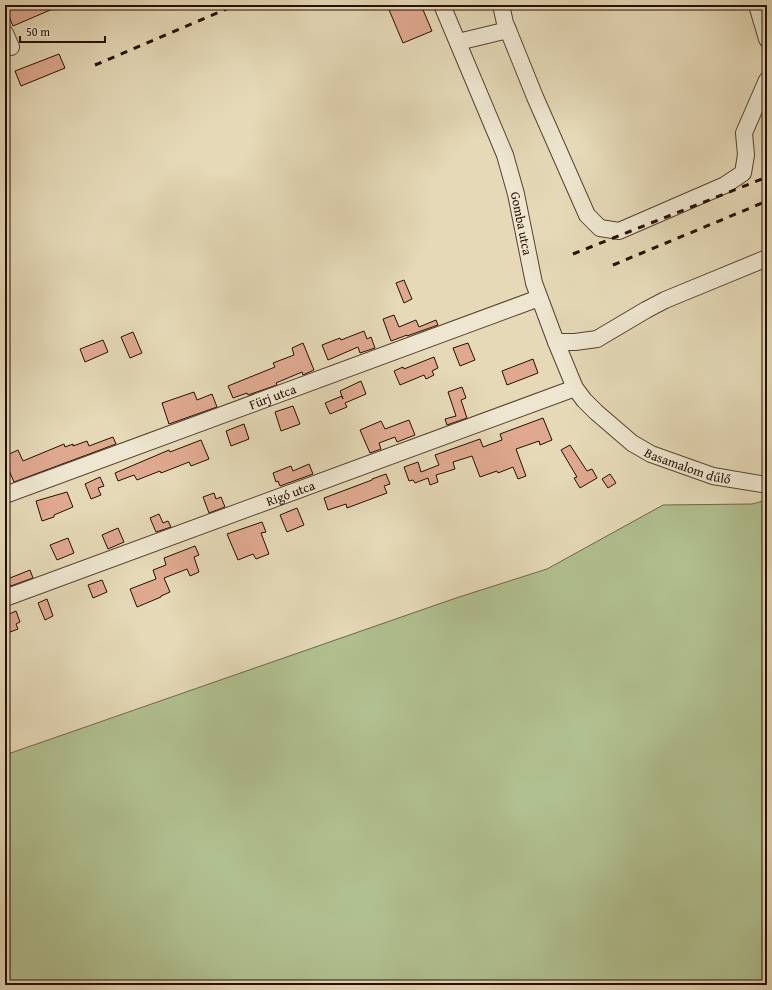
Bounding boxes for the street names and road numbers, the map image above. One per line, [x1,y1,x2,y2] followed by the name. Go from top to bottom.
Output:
[506,190,537,257] street label: Gomba utca
[246,379,299,414] street label: Fürj utca
[641,443,732,489] street label: Basamalom dűlő
[263,475,318,511] street label: Rigó utca

